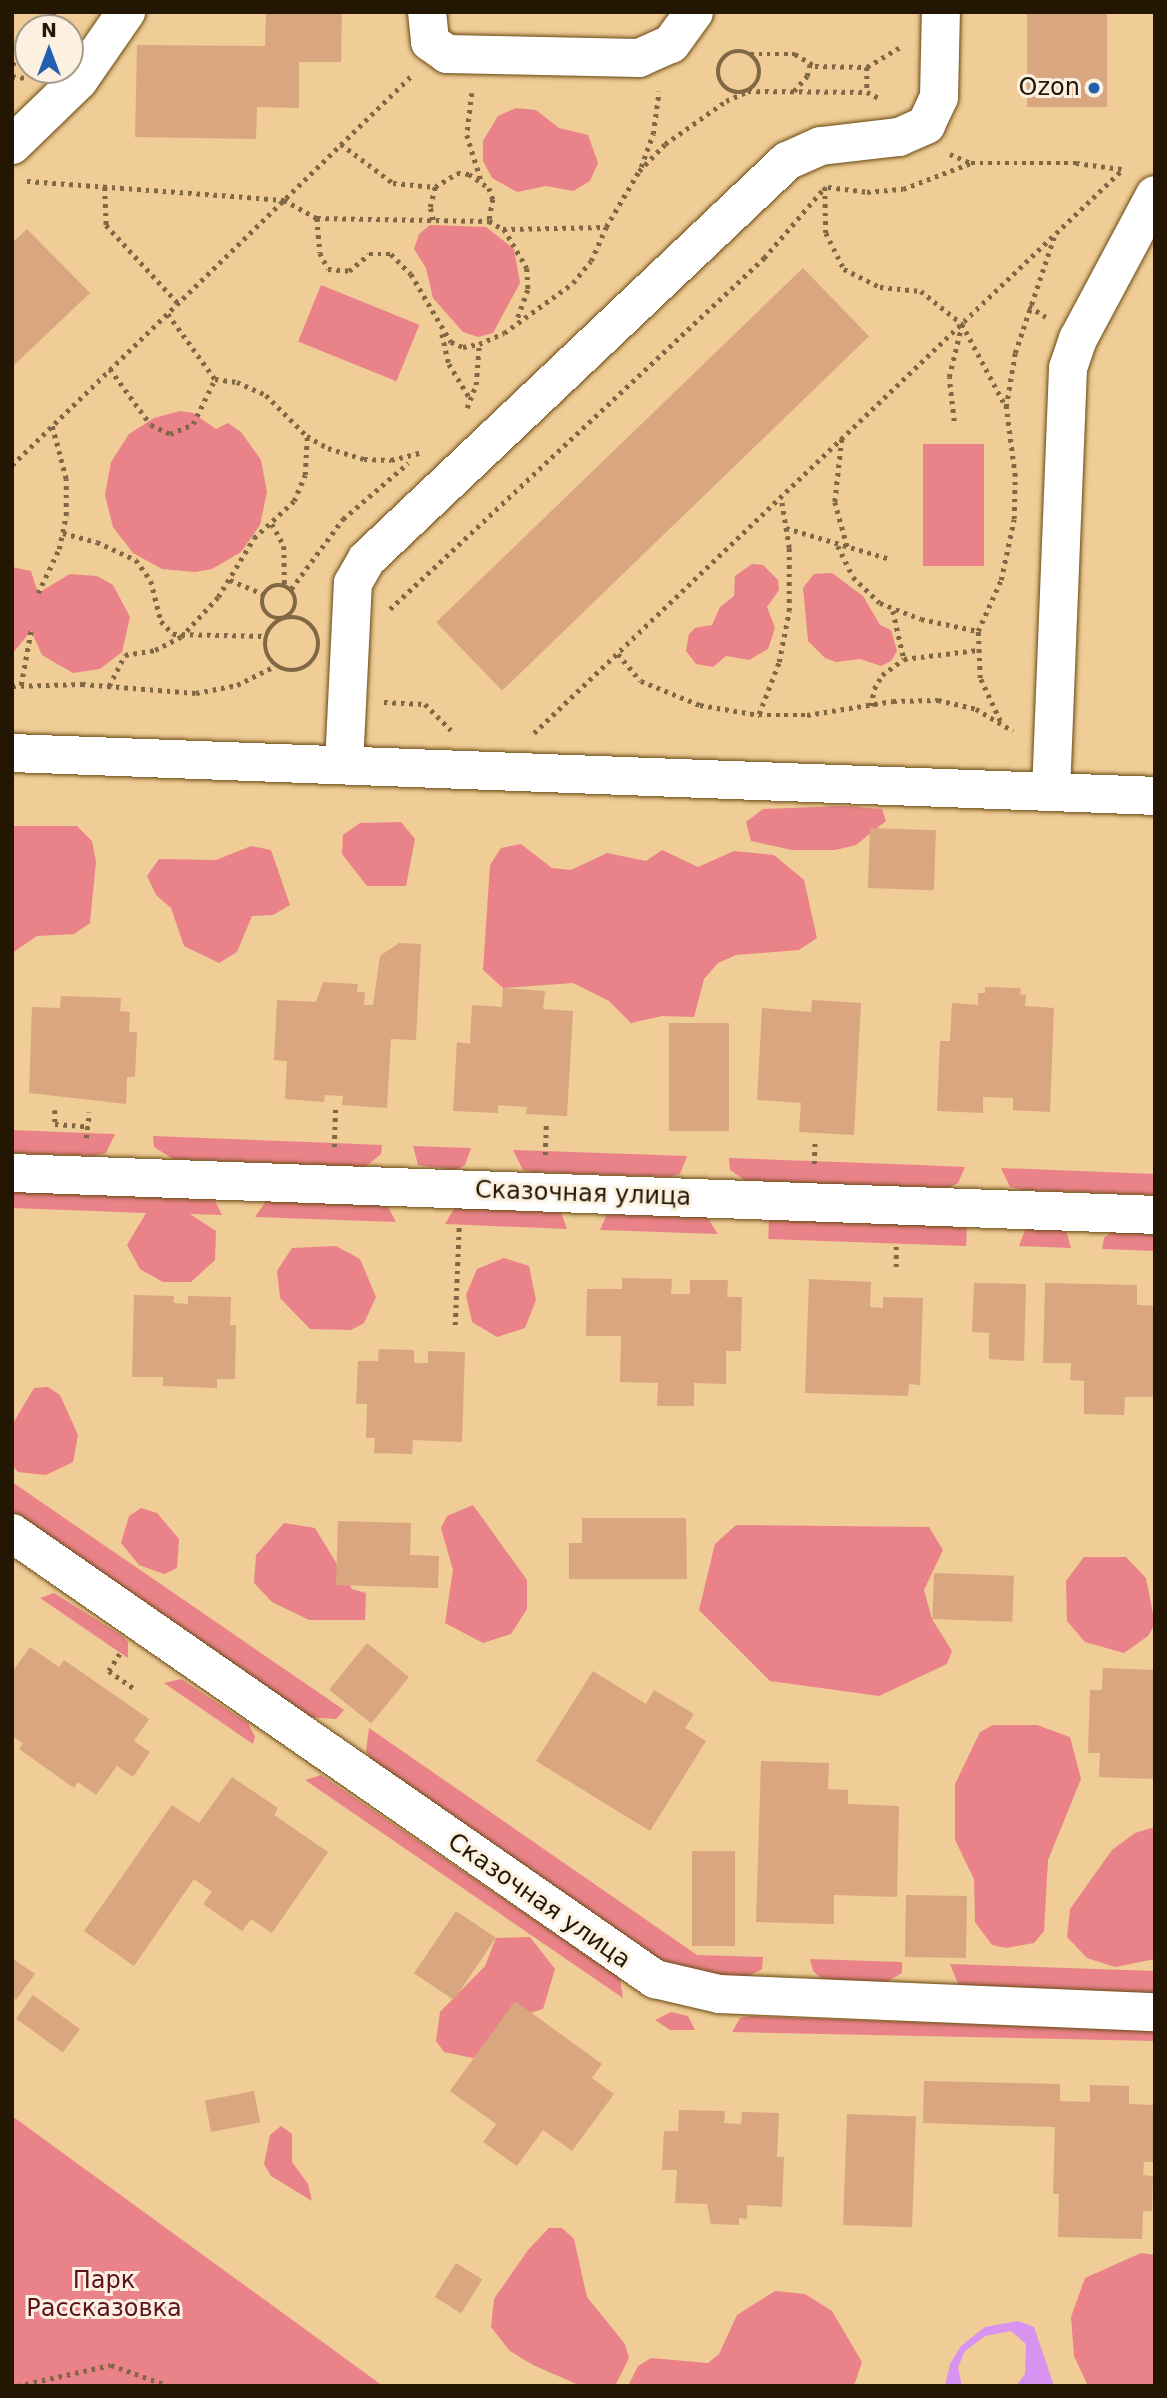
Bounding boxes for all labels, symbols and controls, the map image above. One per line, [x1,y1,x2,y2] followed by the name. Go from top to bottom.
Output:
[14,14,84,84] north arrow
[41,19,57,41] text: N
[1019,74,1080,102] place label: Ozon
[1086,80,1102,96] marker: Ozon
[474,1176,692,1212] street label: Сказочная улица
[442,1827,636,1975] street label: Сказочная улица
[26,2267,182,2323] park label: Парк Рассказовка

